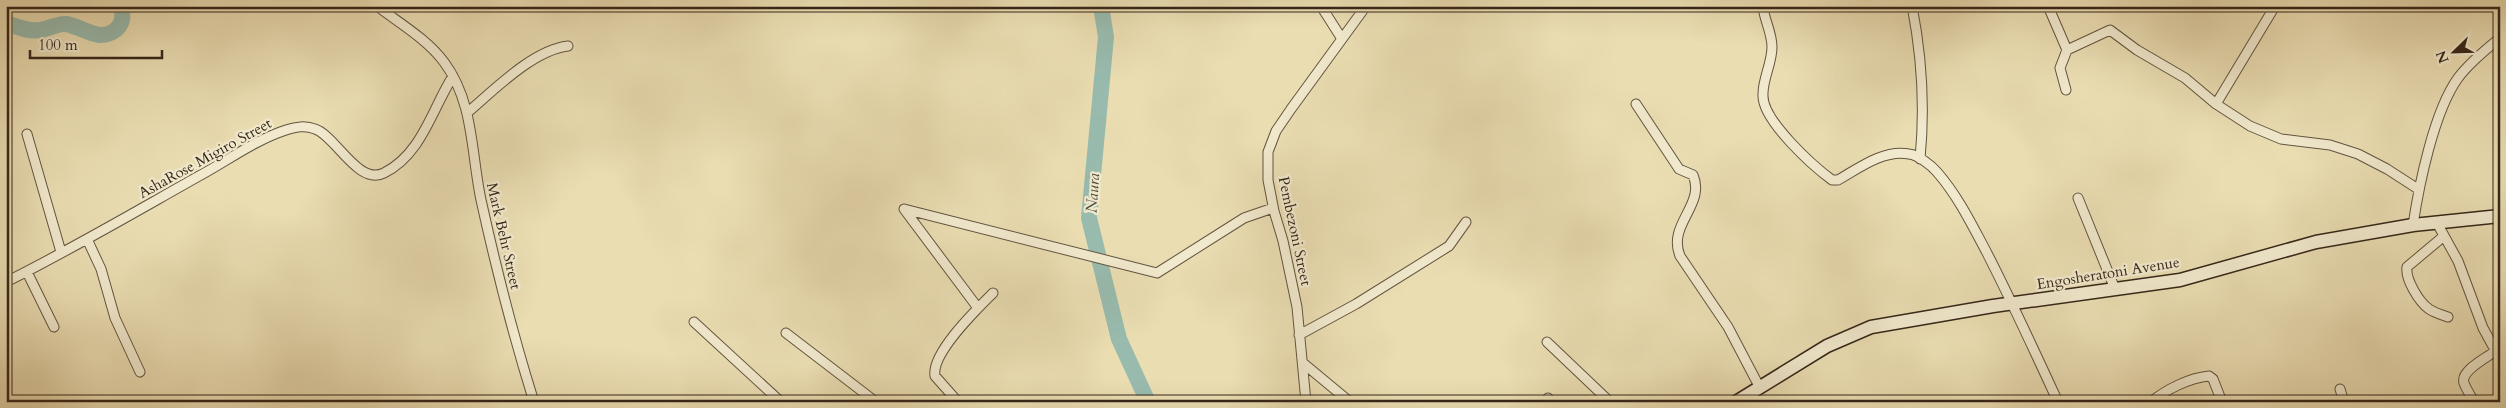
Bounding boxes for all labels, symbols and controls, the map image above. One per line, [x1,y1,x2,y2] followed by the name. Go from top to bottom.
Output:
[30,28,162,60] scale bar
[2428,28,2478,78] north arrow
[38,35,78,55] text: 100 m
[2431,48,2454,66] text: N
[135,113,275,203] street label: AshaRose Migiro Street
[1081,172,1105,214] water label: Naura
[1274,175,1316,288] street label: Pembezoni Street
[482,181,526,292] street label: Mark Behr Street
[2035,252,2181,294] street label: Engosheratoni Avenue

